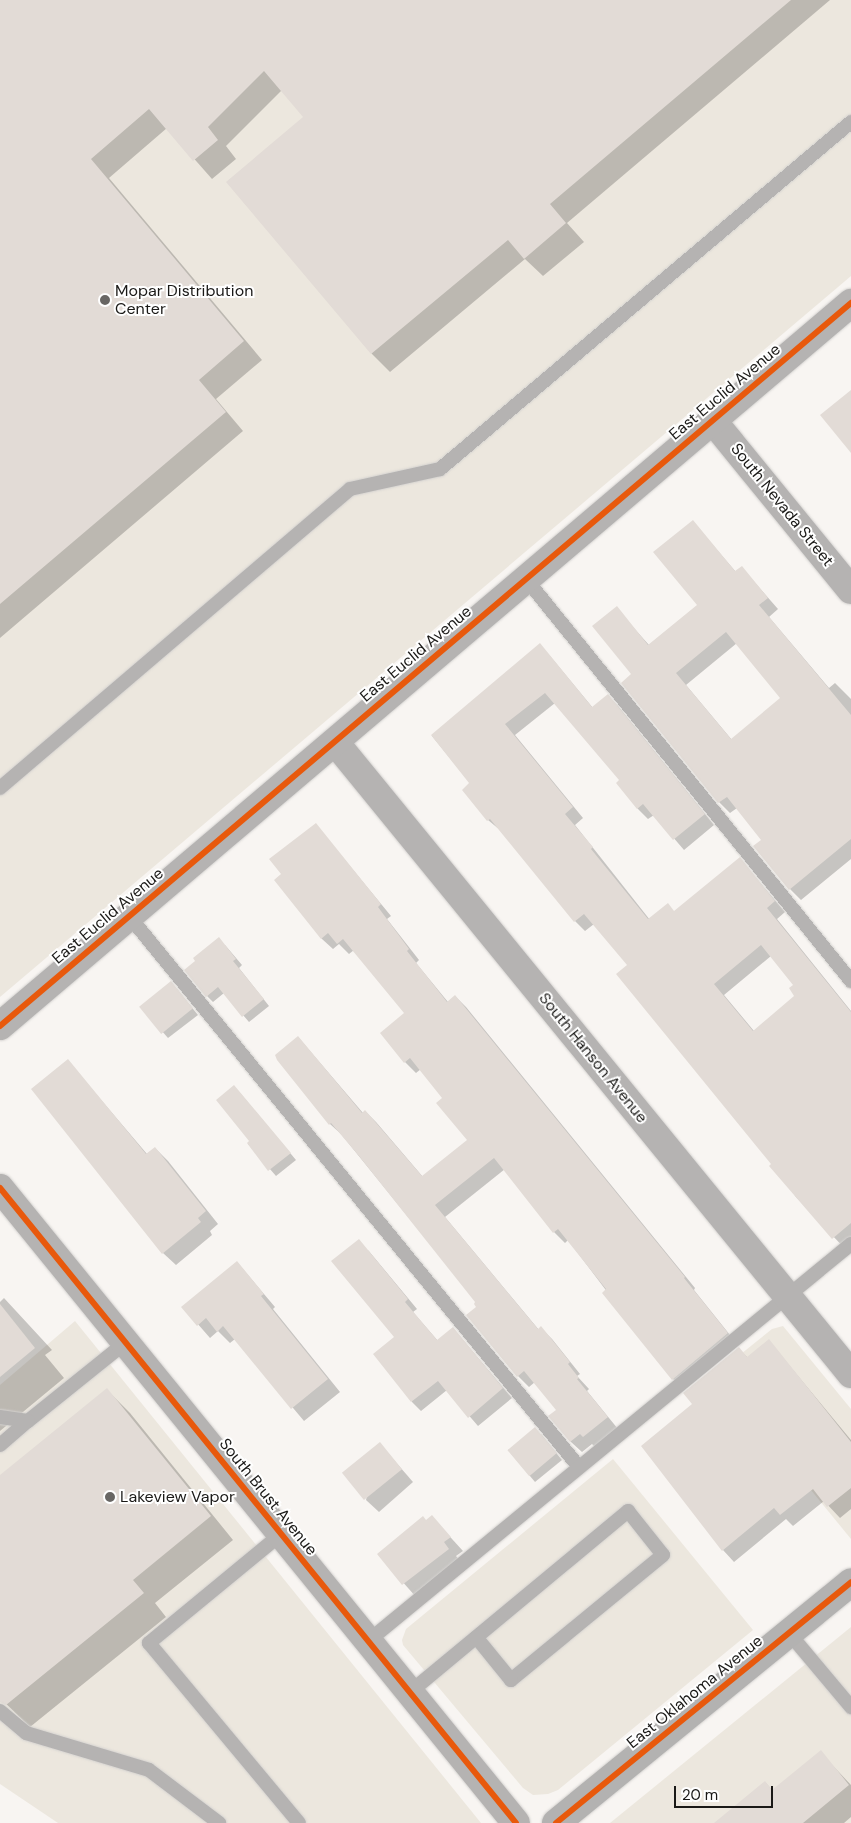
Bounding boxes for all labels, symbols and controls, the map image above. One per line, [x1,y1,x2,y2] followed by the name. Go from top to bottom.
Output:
[115,281,253,319] place label: Mopar Distribution Center
[99,294,111,306] marker: Mopar Distribution Center
[665,340,785,444] street label: East Euclid Avenue
[727,440,837,570] street label: South Nevada Street
[356,602,476,706] street label: East Euclid Avenue
[48,864,168,968] street label: East Euclid Avenue
[535,989,651,1127] street label: South Hanson Avenue
[215,1435,321,1559] street label: South Brust Avenue
[120,1487,235,1507] place label: Lakeview Vapor
[104,1491,116,1503] marker: Lakeview Vapor
[623,1631,767,1753] street label: East Oklahoma Avenue
[676,1776,775,1808] scale bar
[682,1785,718,1805] text: 20 m

